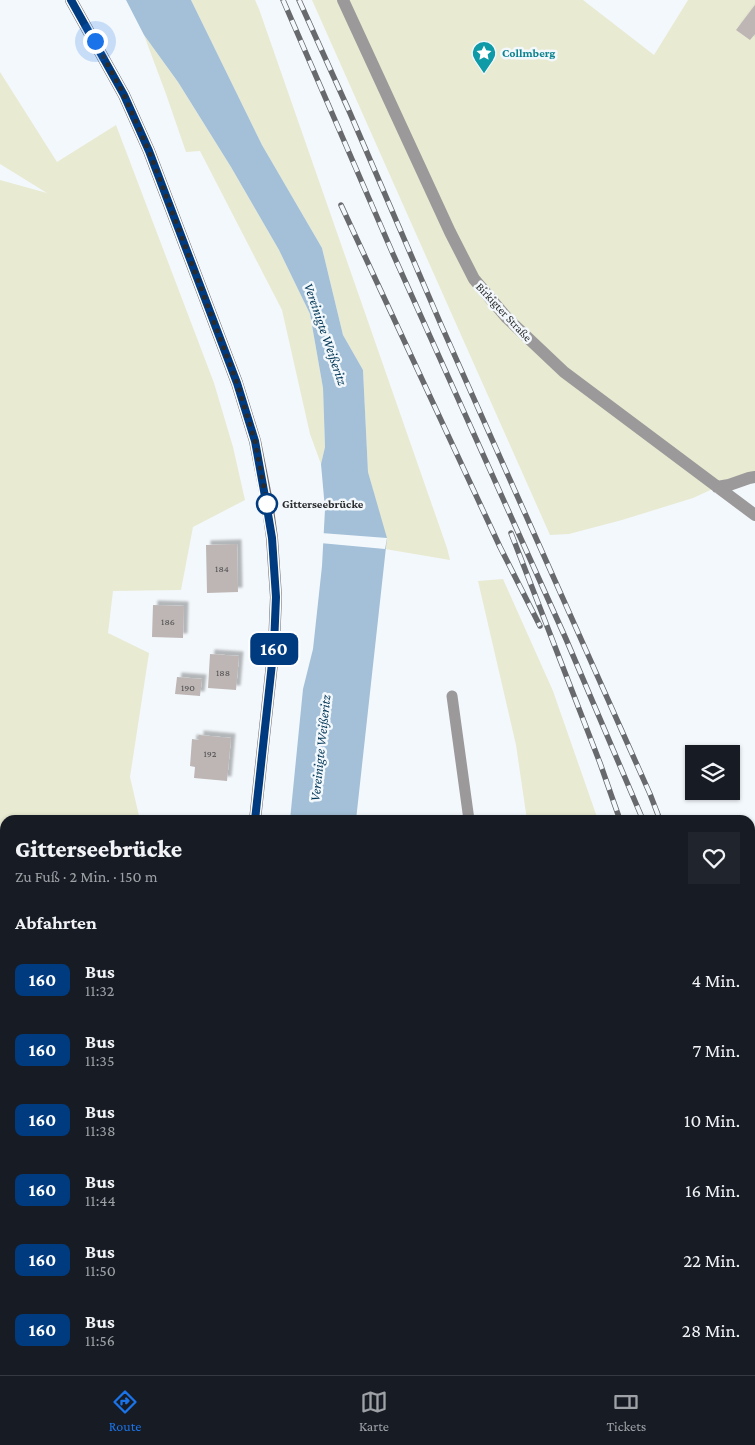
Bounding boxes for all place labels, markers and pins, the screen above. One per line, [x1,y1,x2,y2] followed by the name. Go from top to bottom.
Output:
[471,40,497,74] place icon: Collmberg
[502,46,555,60] place label: Collmberg
[256,493,278,515] marker: Gitterseebrücke
[282,497,364,511] place label: Gitterseebrücke

